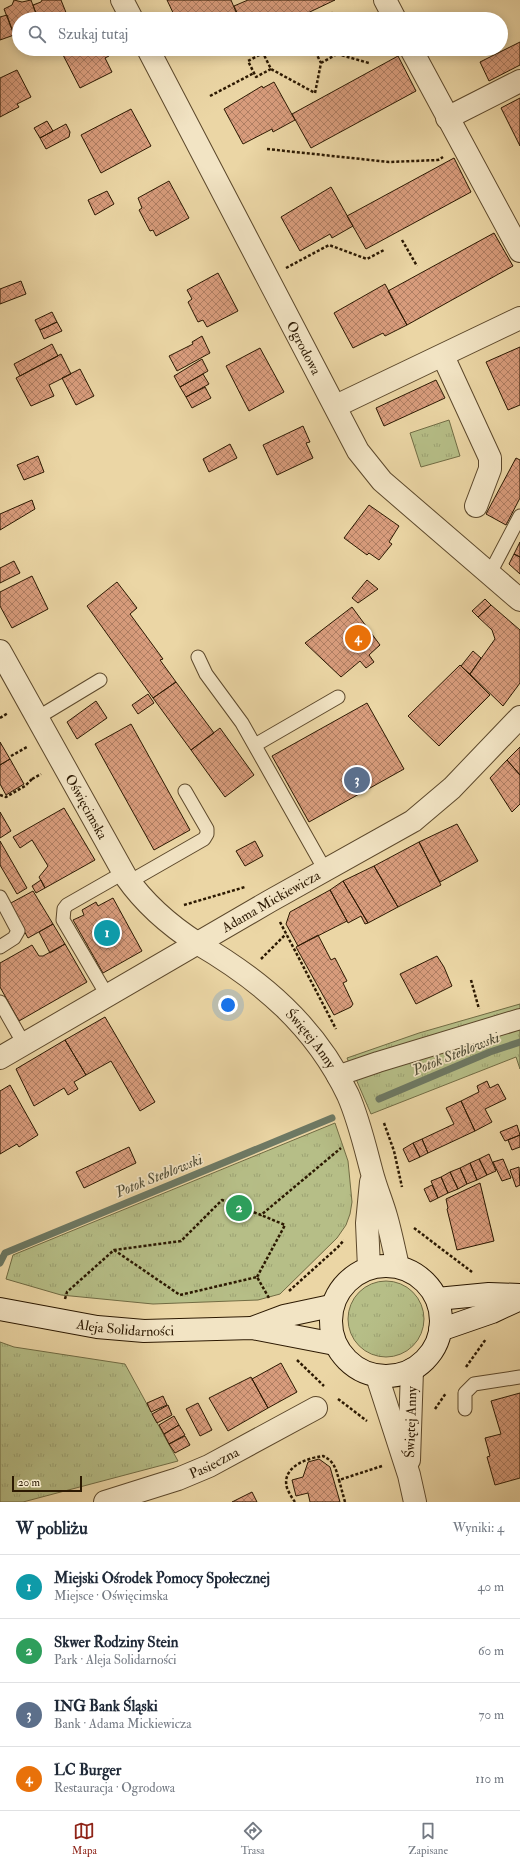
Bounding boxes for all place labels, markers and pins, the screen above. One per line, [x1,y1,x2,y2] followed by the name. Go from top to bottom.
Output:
[345,623,371,653] pin: 4
[344,765,370,795] pin: 3
[94,918,120,948] pin: 1
[226,1193,252,1223] pin: 2

